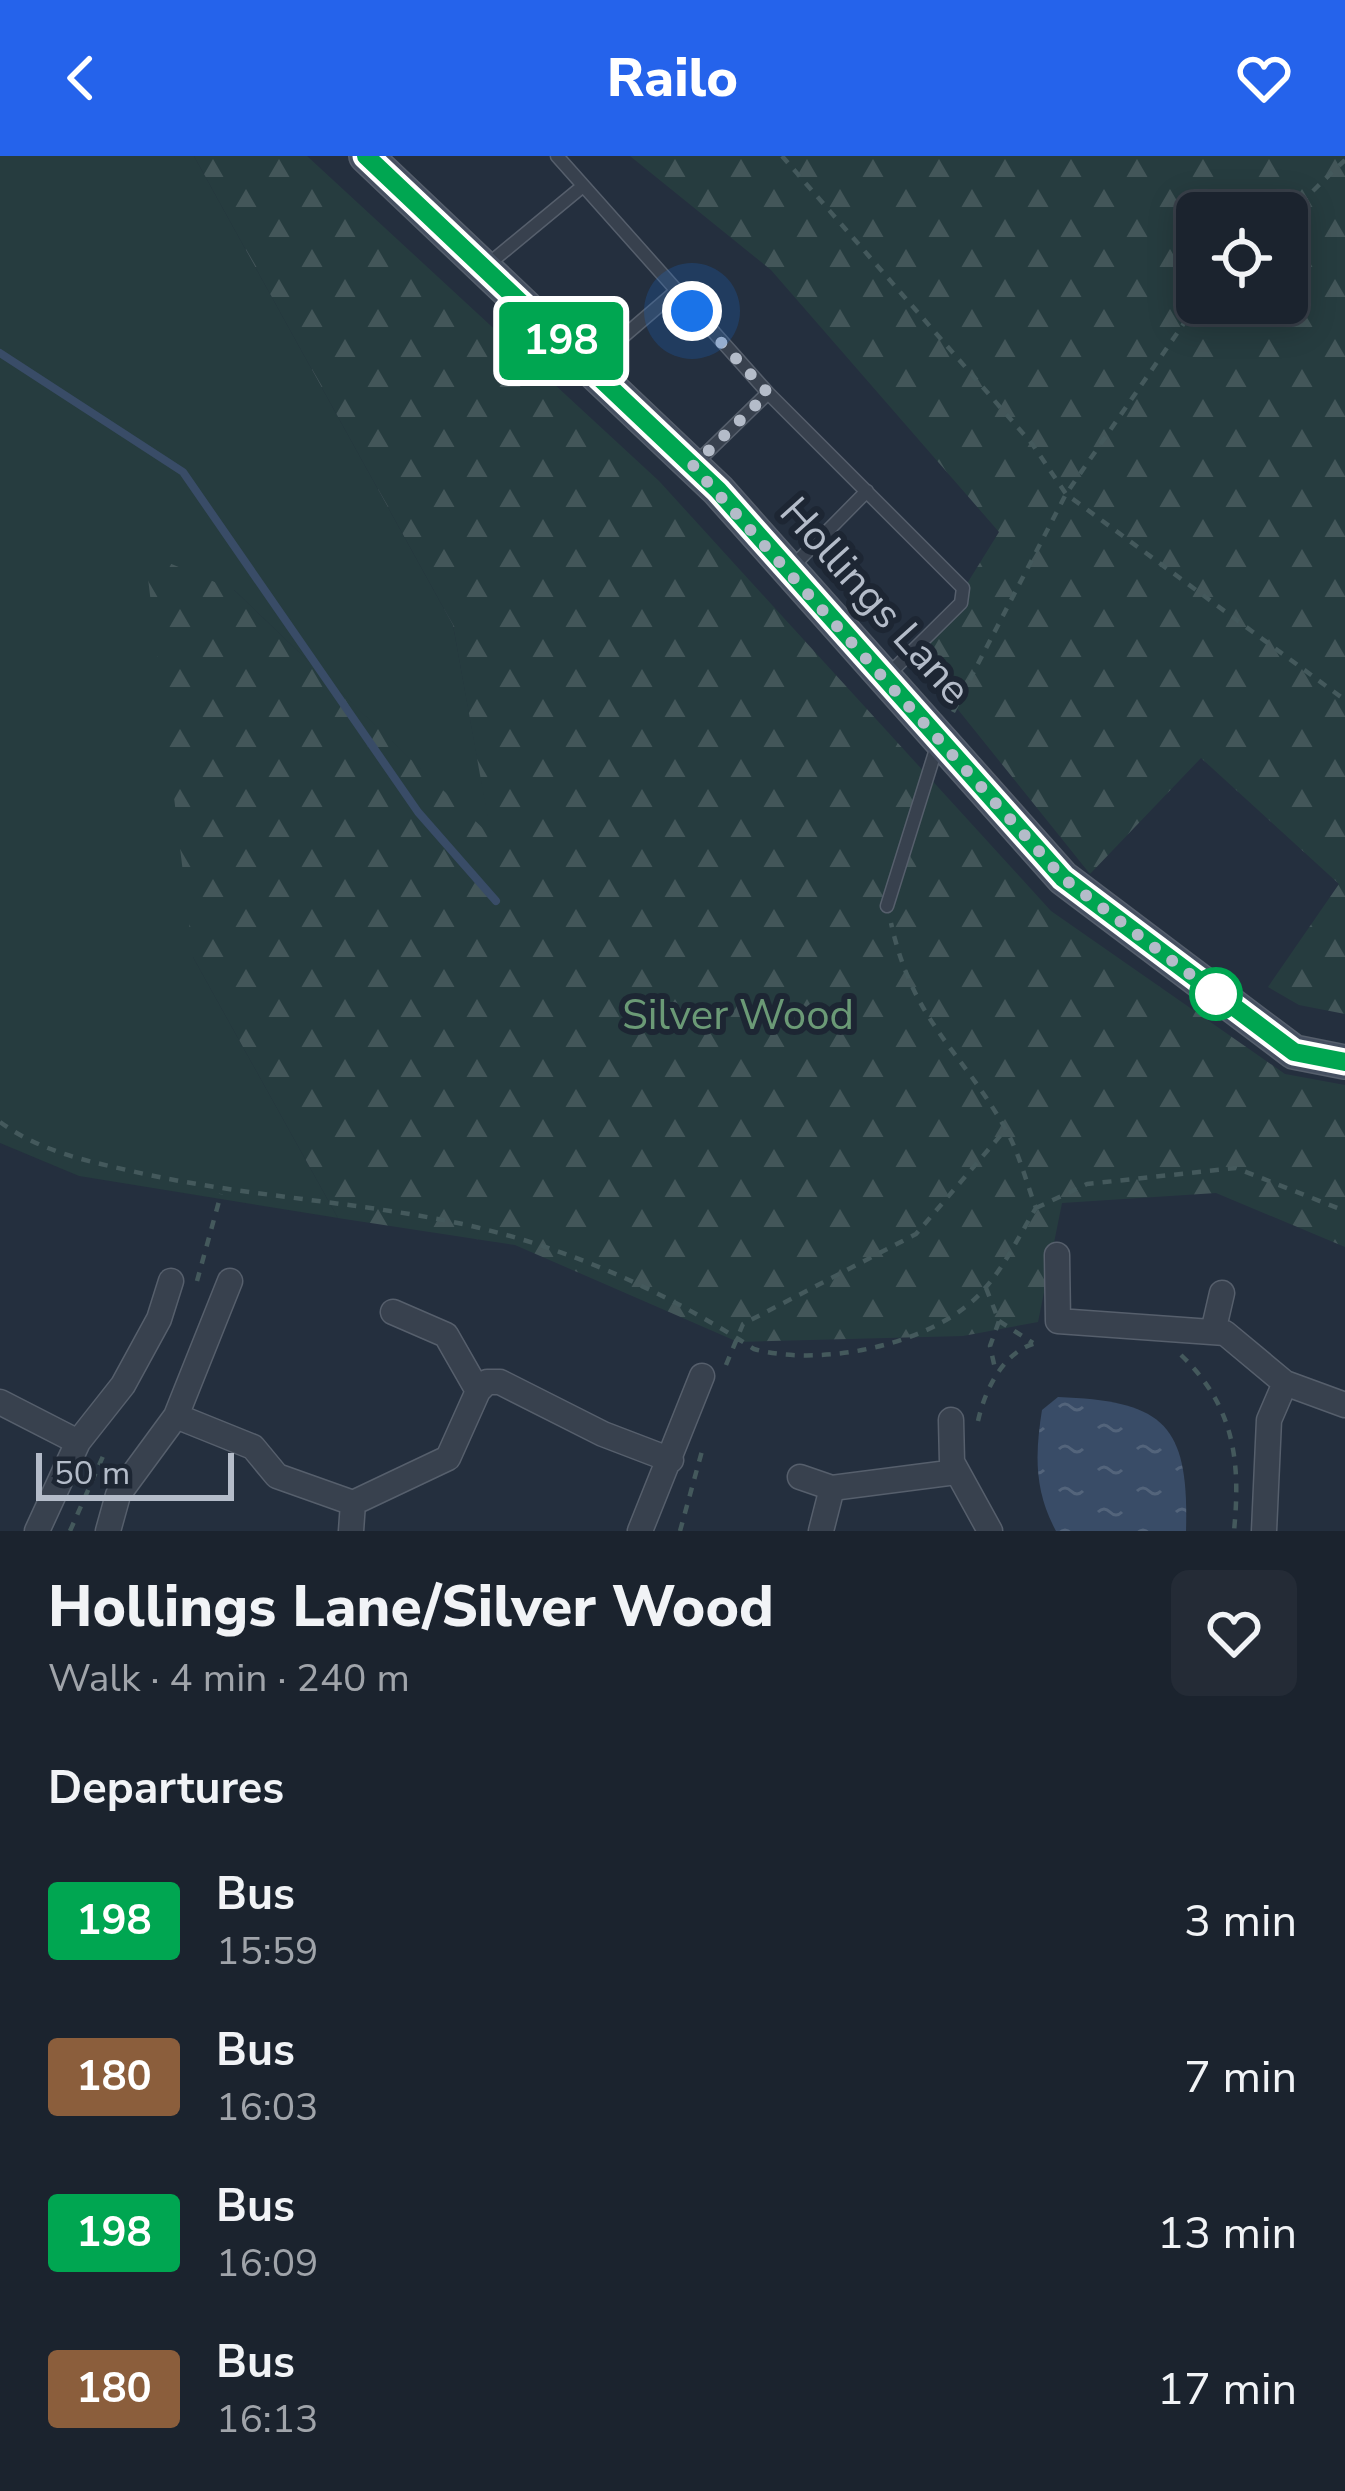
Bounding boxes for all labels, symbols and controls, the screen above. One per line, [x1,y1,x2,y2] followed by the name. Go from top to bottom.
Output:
[607,41,738,115] text: Railo
[48,45,114,111] icon: back
[1231,45,1297,111] icon: heart
[1176,192,1308,324] map controls
[1176,192,1308,324] button: locate
[662,281,722,341] your location
[492,302,630,380] line badge: 198
[523,312,599,369] text: 198
[766,485,983,717] street label: Hollings Lane
[1191,969,1241,1019] unlabelled marker
[622,987,854,1044] park label: Silver Wood
[36,1447,234,1500] scale bar
[54,1451,130,1496] text: 50 m
[48,1568,774,1646] text: Hollings Lane/Silver Wood
[1171,1570,1297,1696] button: heart
[48,1652,410,1705] text: Walk · 4 min · 240 m
[48,1758,284,1819] text: Departures
[216,1864,295,1925] text: Bus
[1184,1891,1297,1952] text: 3 min
[76,1892,152,1949] text: 198
[216,1925,319,1978] text: 15:59
[216,2020,295,2081] text: Bus
[1184,2047,1297,2108] text: 7 min
[76,2048,152,2105] text: 180
[216,2081,319,2134] text: 16:03
[216,2176,295,2237] text: Bus
[1157,2203,1297,2264] text: 13 min
[76,2204,152,2261] text: 198
[216,2237,319,2290] text: 16:09
[216,2332,295,2393] text: Bus
[1157,2359,1297,2420] text: 17 min
[76,2360,152,2417] text: 180
[216,2393,319,2446] text: 16:13

